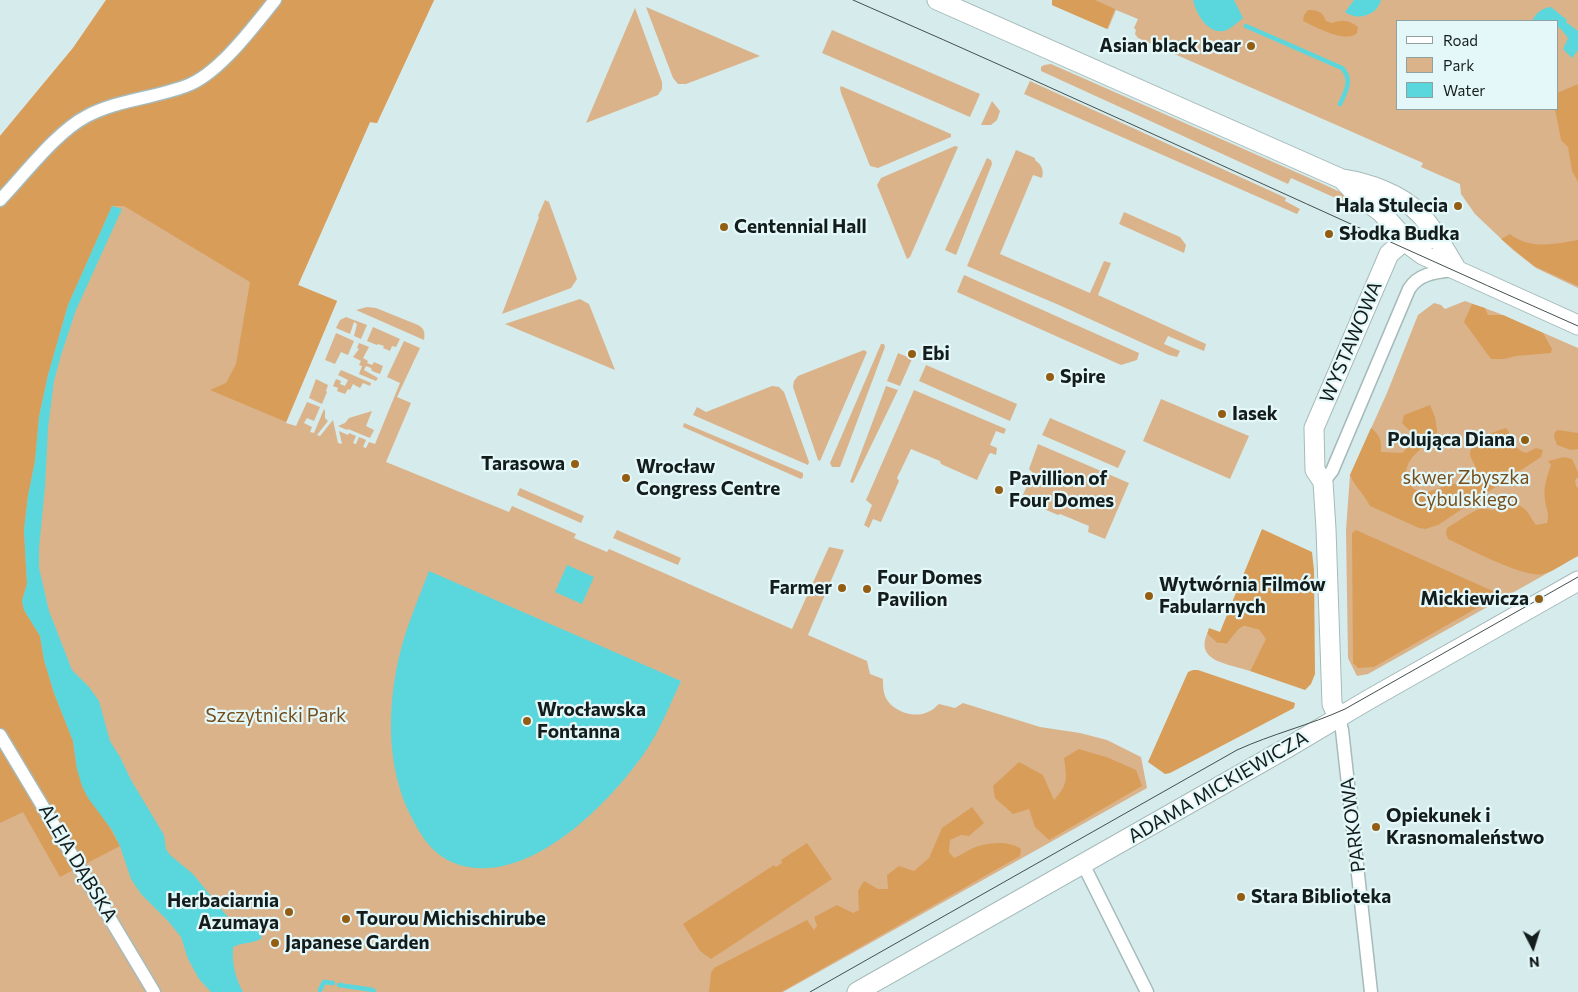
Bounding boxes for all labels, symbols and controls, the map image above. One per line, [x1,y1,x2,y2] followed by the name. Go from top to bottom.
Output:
[1396,20,1558,110] legend
[1443,31,1478,49] text: Road
[1099,35,1241,57] place label: Asian black bear
[1245,40,1257,52] marker: Asian black bear
[1443,56,1474,74] text: Park
[1443,81,1485,99] text: Water
[1335,195,1448,217] place label: Hala Stulecia
[1452,200,1464,212] marker: Hala Stulecia
[734,216,867,238] place label: Centennial Hall
[718,221,730,233] marker: Centennial Hall
[1339,223,1460,245] place label: Słodka Budka
[1323,228,1335,240] marker: Słodka Budka
[1315,278,1387,406] street label: WYSTAWOWA
[922,343,950,365] place label: Ebi
[906,348,918,360] marker: Ebi
[1060,366,1106,388] place label: Spire
[1044,371,1056,383] marker: Spire
[1232,403,1278,425] place label: Iasek
[1216,408,1228,420] marker: Iasek
[1387,429,1515,451] place label: Polująca Diana
[1519,434,1531,446] marker: Polująca Diana
[481,453,565,475] place label: Tarasowa
[636,456,780,500] place label: Wrocław Congress Centre
[569,458,581,470] marker: Tarasowa
[1403,467,1529,511] park label: skwer Zbyszka Cybulskiego
[1009,468,1114,512] place label: Pavillion of Four Domes
[620,472,632,484] marker: Wrocław Congress Centre
[993,484,1005,496] marker: Pavillion of Four Domes
[877,567,982,611] place label: Four Domes Pavilion
[1159,574,1326,618] place label: Wytwórnia Filmów Fabularnych
[769,577,832,599] place label: Farmer
[836,582,848,594] marker: Farmer
[861,583,873,595] marker: Four Domes Pavilion
[1420,588,1529,610] place label: Mickiewicza
[1143,590,1155,602] marker: Wytwórnia Filmów Fabularnych
[1533,593,1545,605] marker: Mickiewicza
[537,699,646,743] place label: Wrocławska Fontanna
[206,705,346,727] park label: Szczytnicki Park
[521,715,533,727] marker: Wrocławska Fontanna
[1124,726,1312,848] street label: ADAMA MICKIEWICZA
[1336,776,1370,874] street label: PARKOWA
[34,800,122,926] street label: ALEJA DĄBSKA
[1386,805,1544,849] place label: Opiekunek i Krasnomaleństwo
[1370,821,1382,833] marker: Opiekunek i Krasnomaleństwo
[1251,886,1391,908] place label: Stara Biblioteka
[167,890,279,934] place label: Herbaciarnia Azumaya
[1235,891,1247,903] marker: Stara Biblioteka
[283,906,295,918] marker: Herbaciarnia Azumaya
[356,908,546,930] place label: Tourou Michischirube
[340,913,352,925] marker: Tourou Michischirube
[1508,922,1558,972] north arrow
[285,932,429,954] place label: Japanese Garden
[269,937,281,949] marker: Japanese Garden
[1528,954,1540,971] text: N

